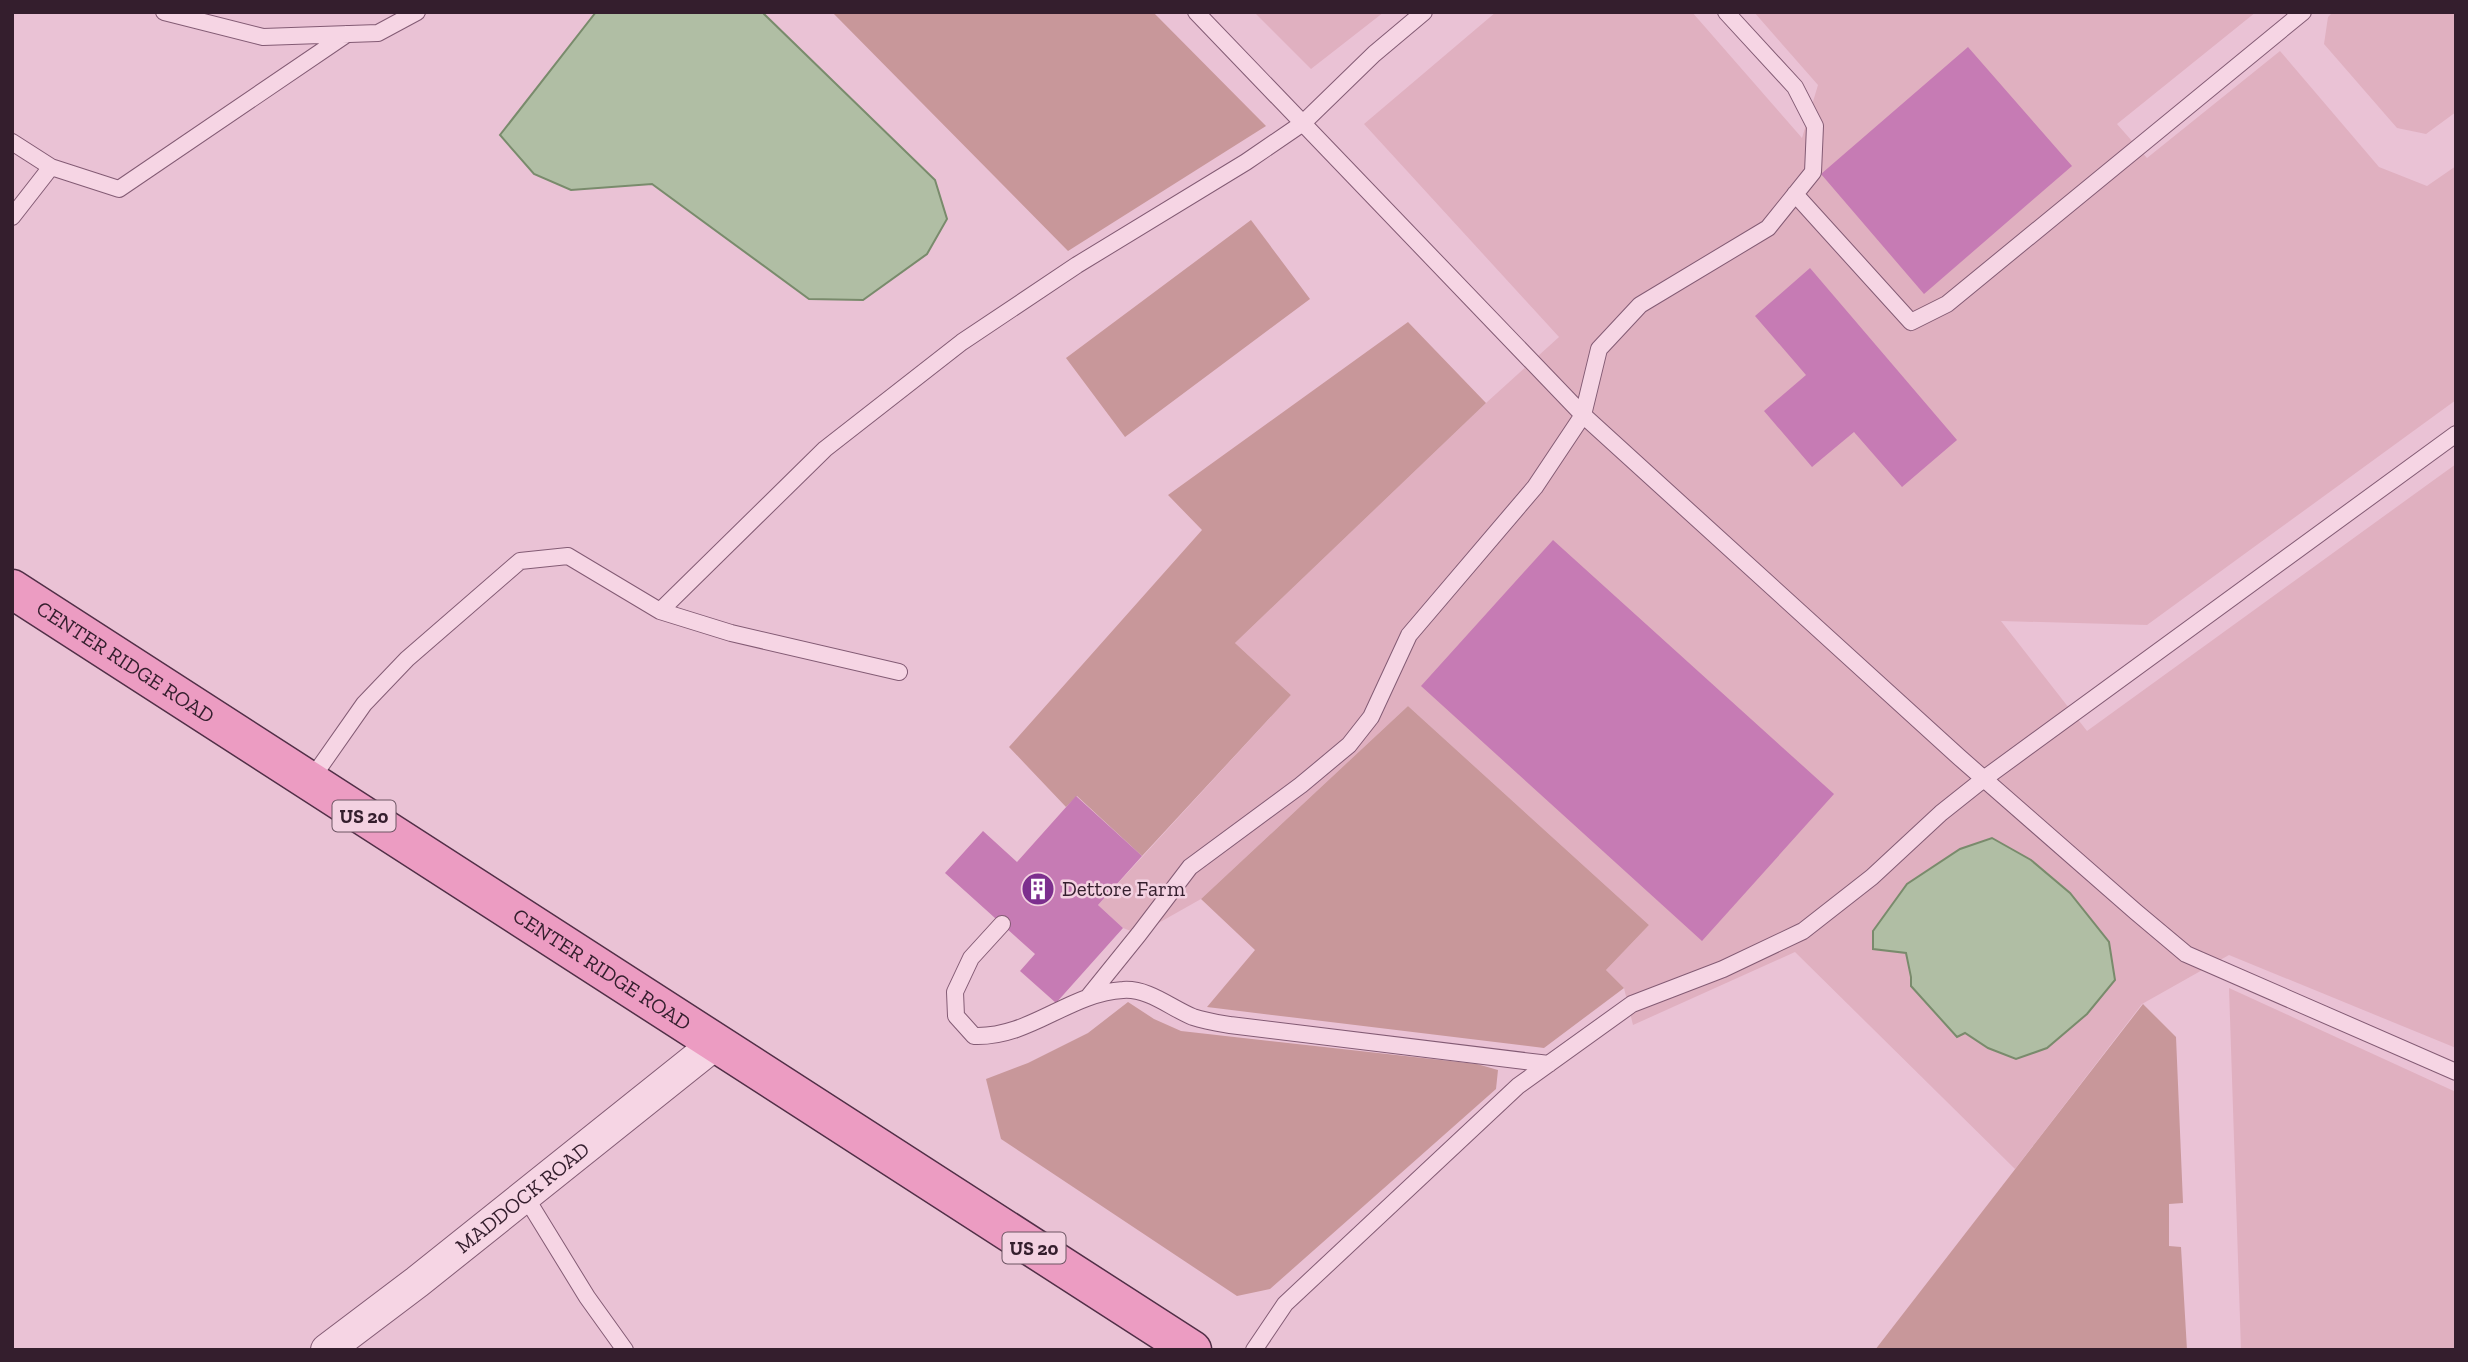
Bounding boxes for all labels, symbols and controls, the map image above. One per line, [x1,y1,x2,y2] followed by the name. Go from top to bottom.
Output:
[32,595,219,728] street label: CENTER RIDGE ROAD
[332,800,396,832] road number: US 20
[1019,870,1057,908] building icon: Dettore Farm
[1062,876,1185,901] place label: Dettore Farm
[509,903,696,1036] street label: CENTER RIDGE ROAD
[450,1136,594,1258] street label: MADDOCK ROAD
[1002,1232,1066,1264] road number: US 20

